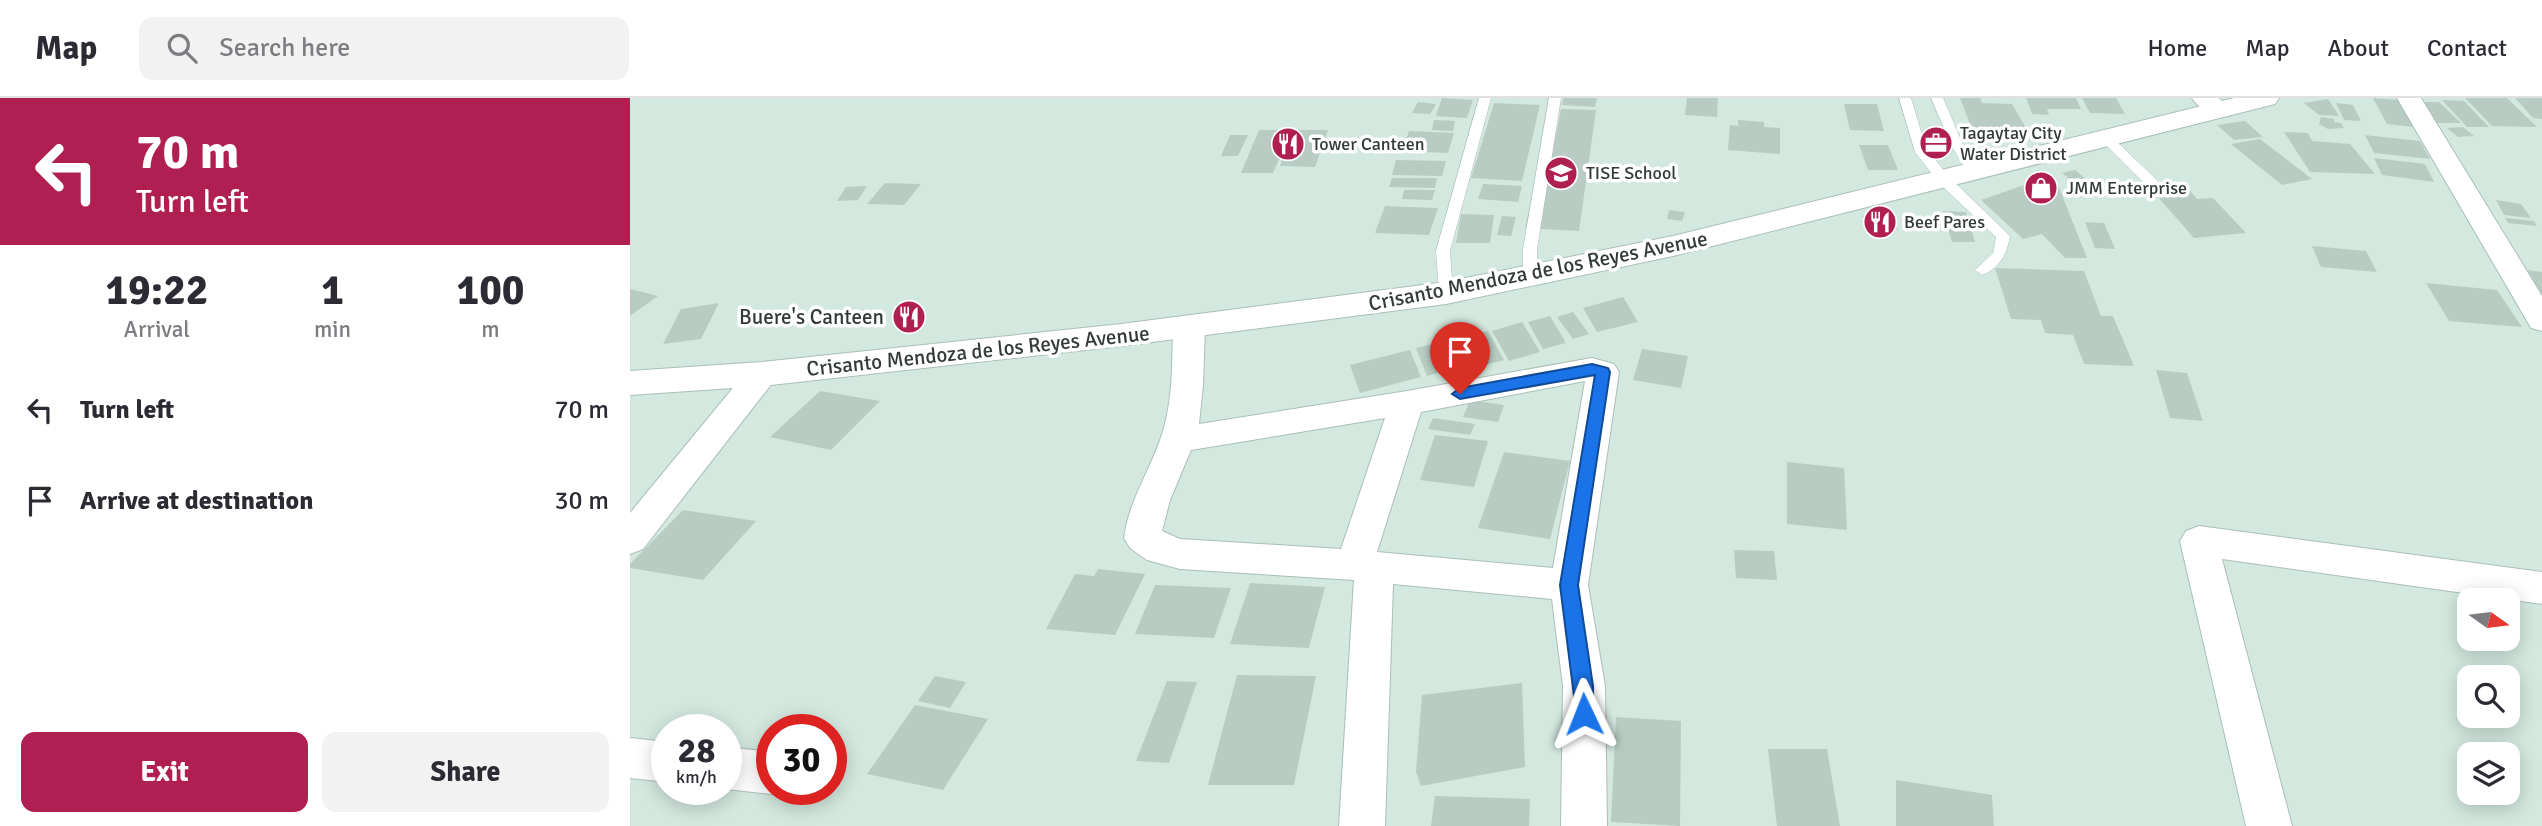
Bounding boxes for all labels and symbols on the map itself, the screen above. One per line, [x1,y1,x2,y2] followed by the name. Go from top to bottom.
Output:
[1960,122,2067,165] place label: Tagaytay City Water District
[1917,124,1955,162] office icon: Tagaytay City Water District
[1269,125,1307,163] restaurant icon: Tower Canteen
[1312,133,1425,155] place label: Tower Canteen
[1542,154,1580,192] school or university icon: TISE School
[1586,162,1677,184] place label: TISE School
[2022,169,2060,207] shop icon: JMM Enterprise
[2066,177,2187,199] place label: JMM Enterprise
[1861,203,1899,241] restaurant icon: Beef Pares
[1904,211,1985,233] place label: Beef Pares
[1366,225,1710,317] street label: Crisanto Mendoza de los Reyes Avenue
[890,298,928,336] restaurant icon: Buere's Canteen
[739,304,884,330] place label: Buere's Canteen
[805,320,1151,382] street label: Crisanto Mendoza de los Reyes Avenue
[1430,322,1490,394] pin
[2457,588,2520,651] north arrow
[1547,677,1621,751] position arrow
[756,714,847,805] speed limit sign: 30

